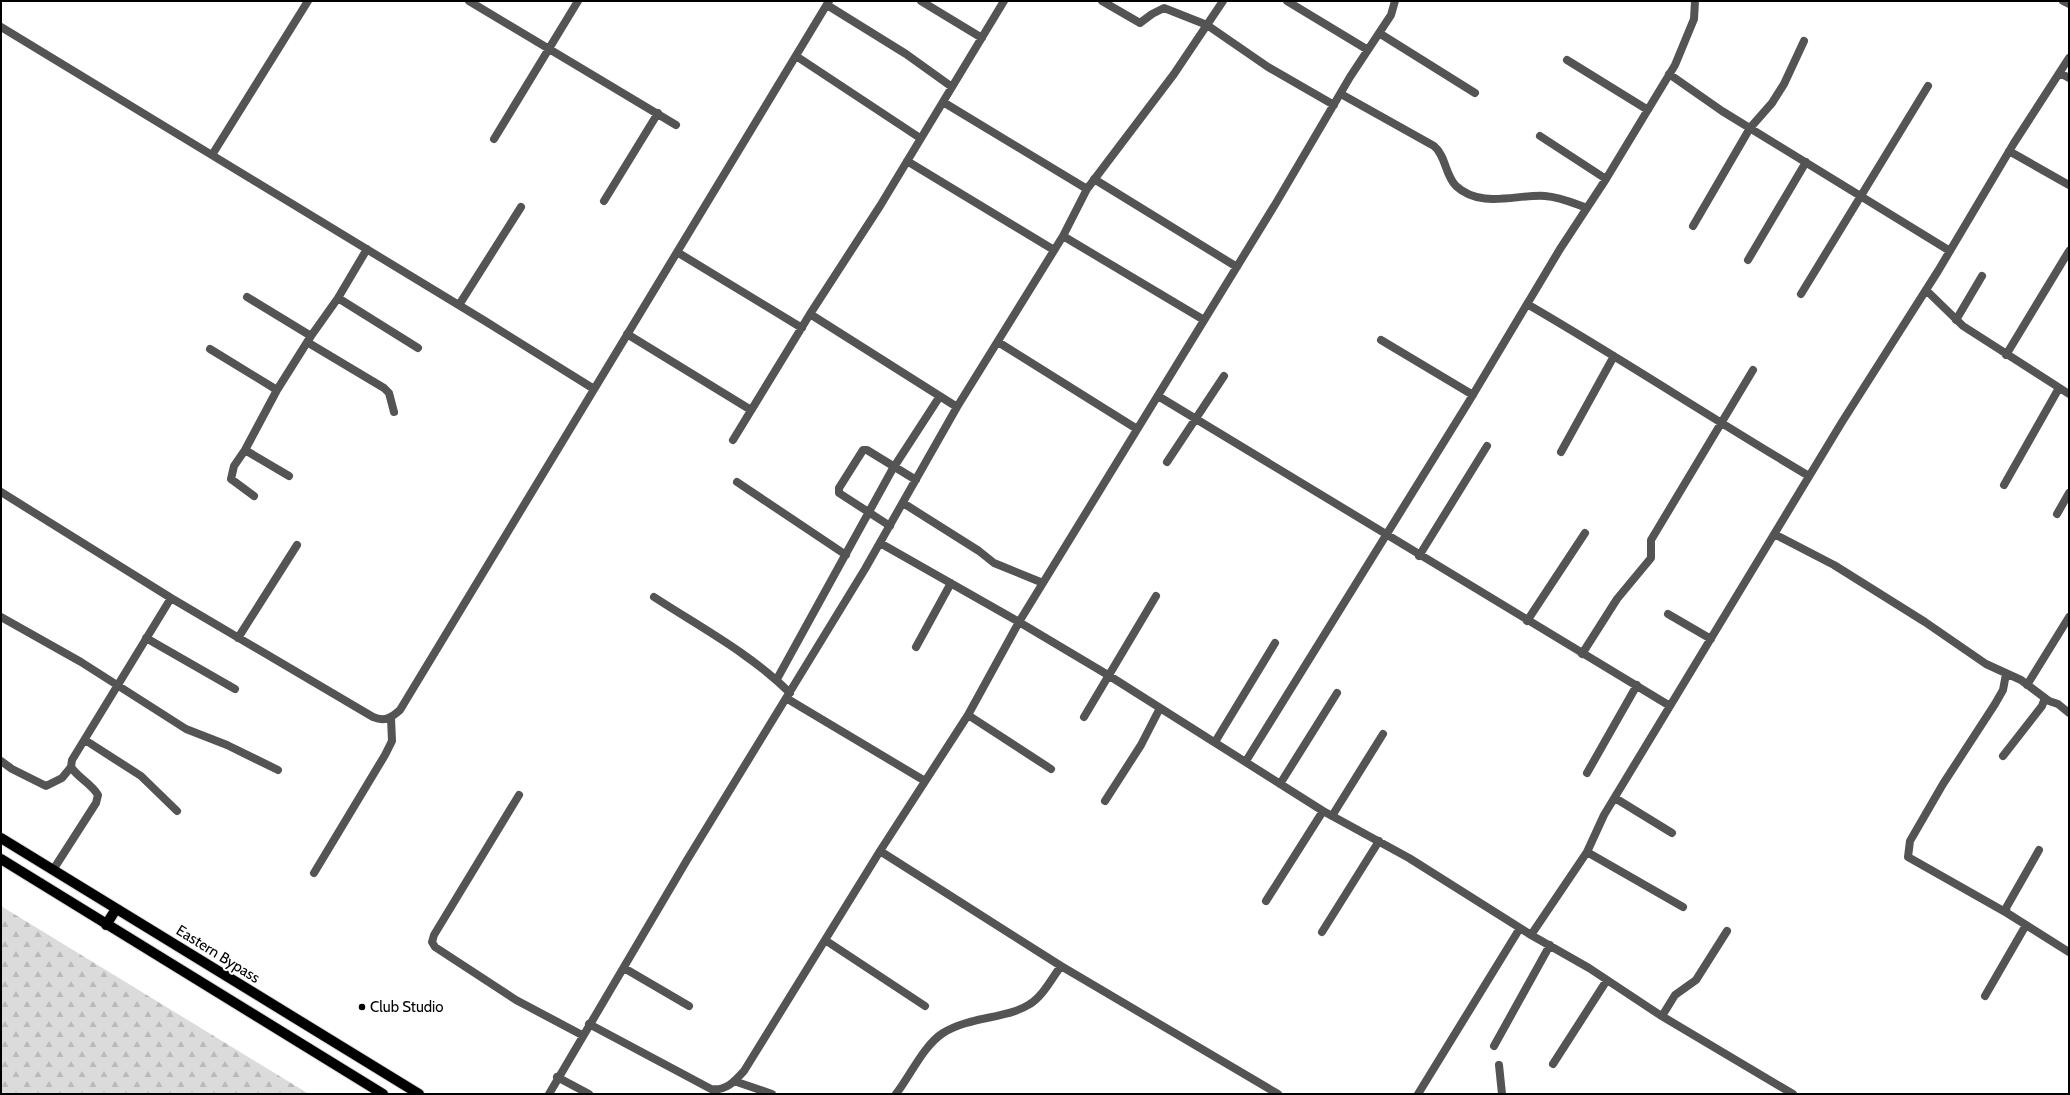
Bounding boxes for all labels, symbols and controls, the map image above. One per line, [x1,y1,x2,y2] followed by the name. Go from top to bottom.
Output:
[173,921,263,987] street label: Eastern Bypass
[370,998,444,1016] place label: Club Studio
[357,1002,367,1012] marker: Club Studio

